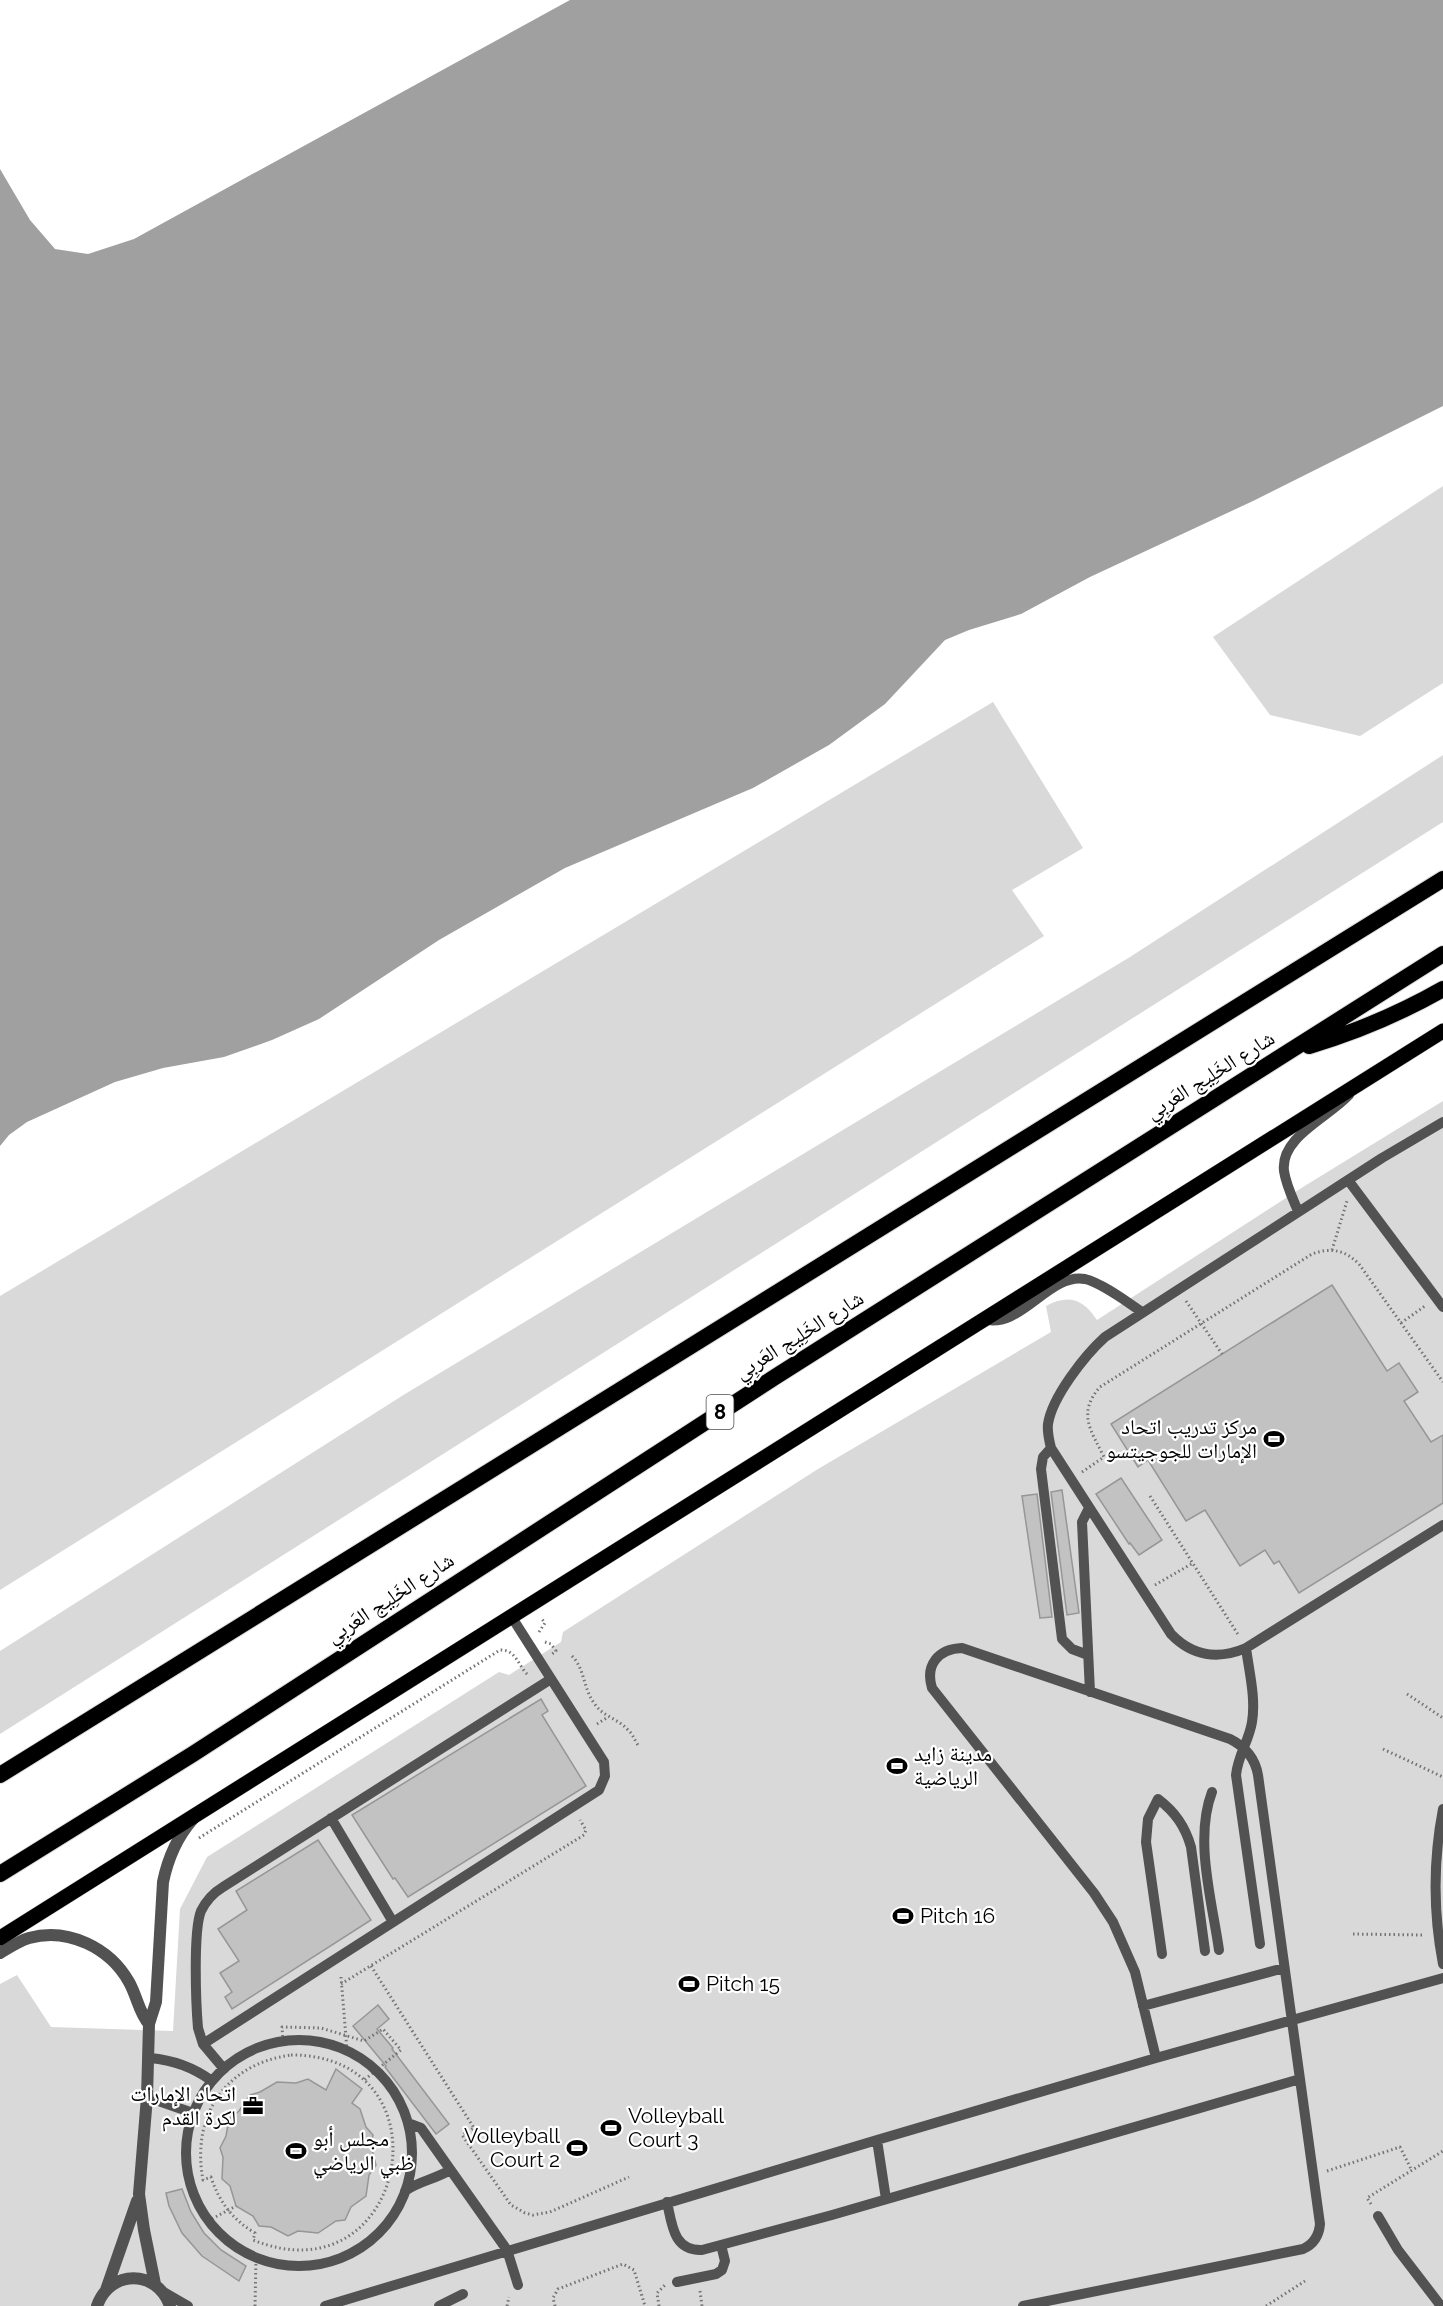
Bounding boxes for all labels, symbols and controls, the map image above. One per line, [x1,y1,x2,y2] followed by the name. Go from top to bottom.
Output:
[1141,1025,1281,1128] street label: شارع الخَلِيج العَربِي
[730,1285,870,1388] street label: شارع الخَلِيج العَربِي
[706,1395,734,1429] road number: 8
[1106,1414,1257,1464] place label: مركز تدريب اتحاد الإمارات للجوجيتسو
[1262,1427,1286,1451] sports icon: مركز تدريب اتحاد الإمارات للجوجيتسو
[321,1547,461,1652] street label: شارع الخَلِيج العَربِي
[914,1741,992,1790] place label: مدينة زايد الرياضية
[885,1754,909,1778] sports icon: مدينة زايد الرياضية
[920,1903,995,1928] place label: Pitch 16
[891,1904,915,1928] sports icon: Pitch 16
[706,1971,780,1996] place label: Pitch 15
[677,1972,701,1996] sports icon: Pitch 15
[130,2081,236,2132] place label: اتحاد الإمارات لكرة القدم
[241,2094,265,2118] office icon: اتحاد الإمارات لكرة القدم
[628,2103,724,2152] place label: Volleyball Court 3
[599,2116,623,2140] sports icon: Volleyball Court 3
[464,2123,560,2172] place label: Volleyball Court 2
[313,2126,414,2179] place label: مجلس أبو ظبي الرياضي
[565,2136,589,2160] sports icon: Volleyball Court 2
[284,2139,308,2163] sports icon: مجلس أبو ظبي الرياضي

